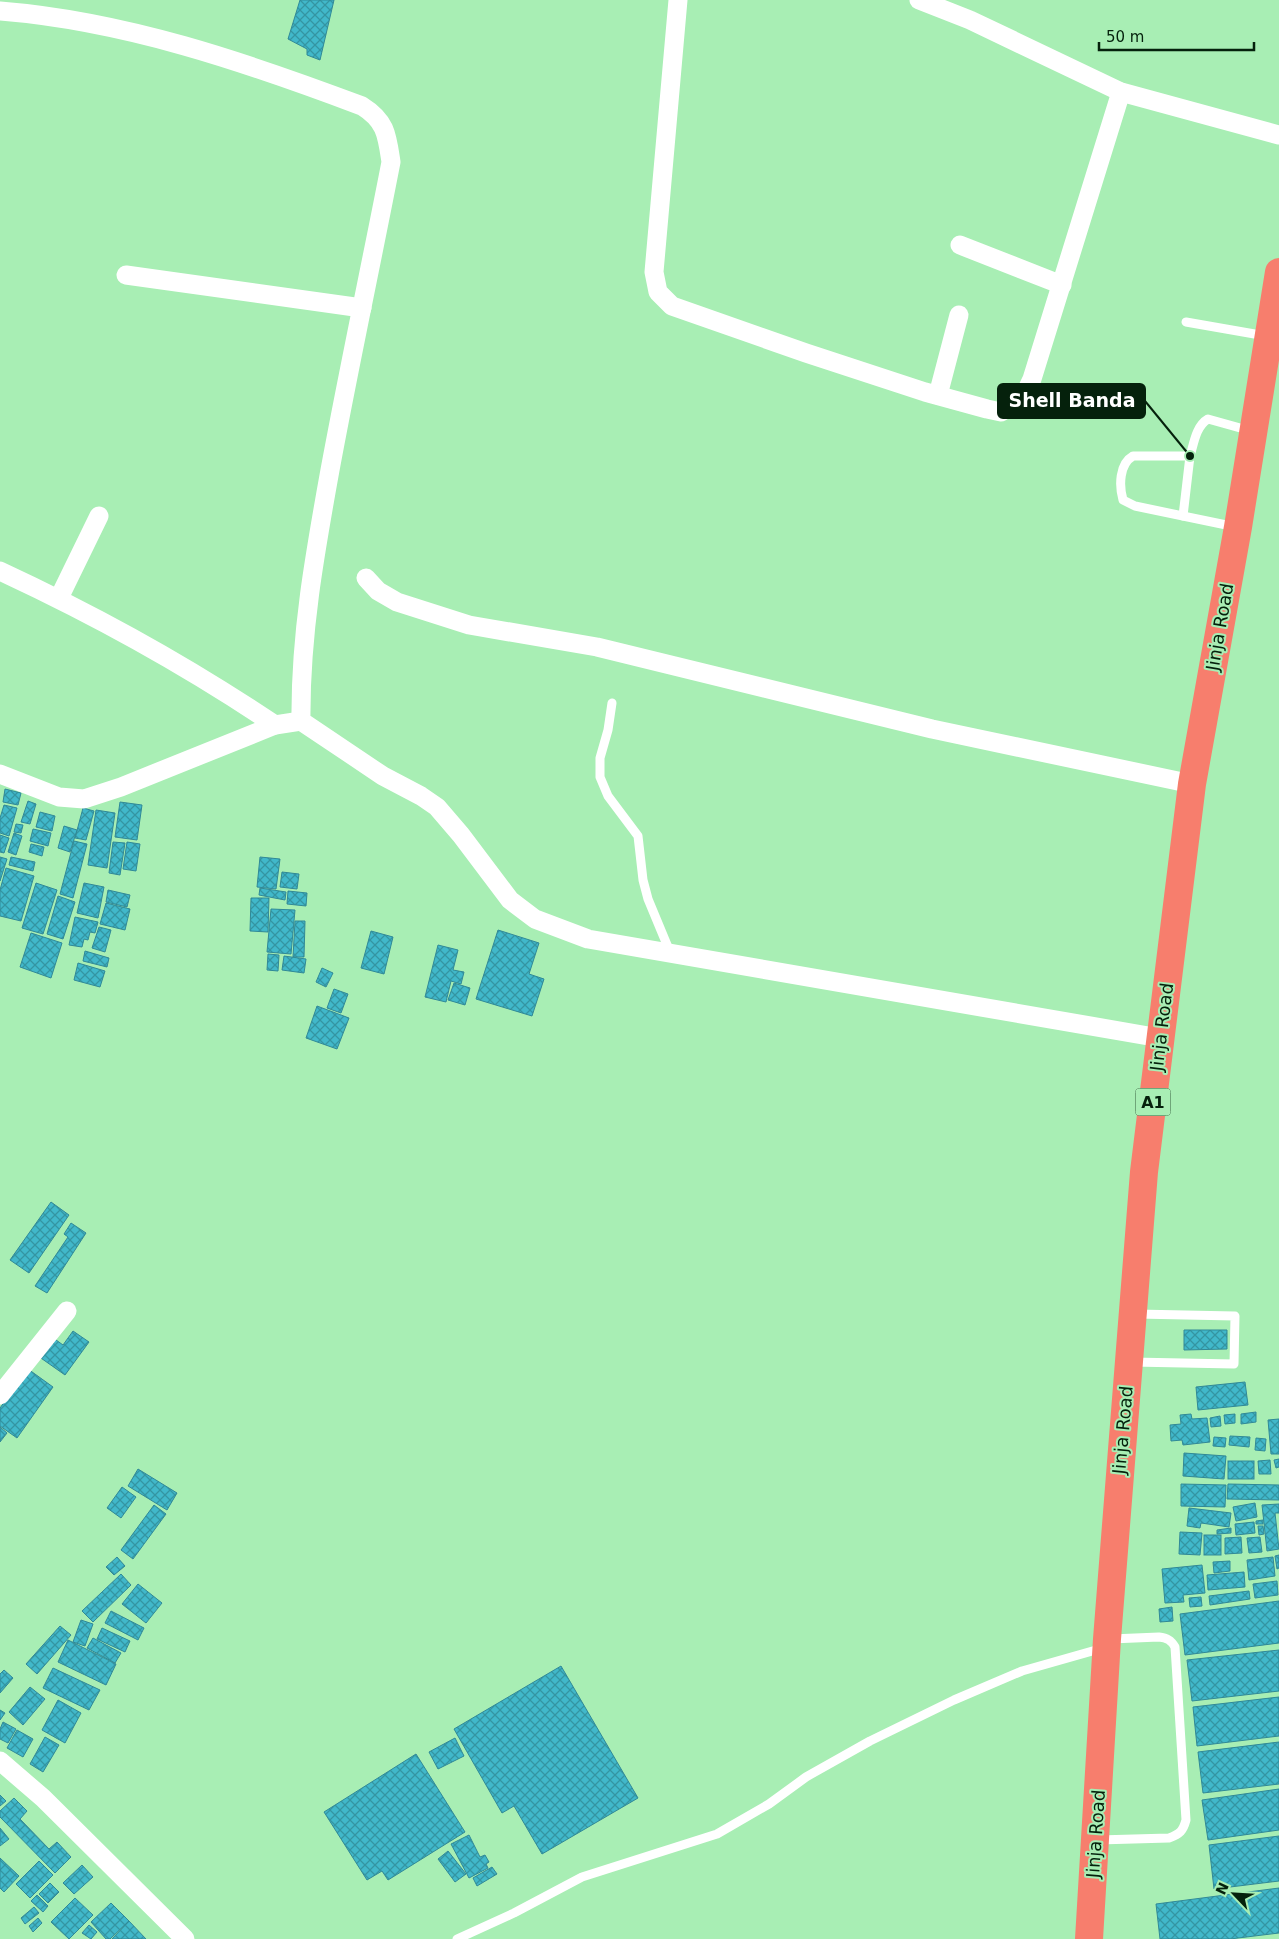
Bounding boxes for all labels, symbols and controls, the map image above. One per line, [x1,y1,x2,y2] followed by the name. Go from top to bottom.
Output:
[1099,20,1254,52] scale bar
[1106,28,1144,46] text: 50 m
[998,384,1145,418] callout: Shell Banda
[1009,389,1136,411] text: Shell Banda
[1201,581,1238,673] street label: Jinja Road
[1146,982,1177,1073] street label: Jinja Road
[1136,1088,1170,1116] road number: A1
[1108,1385,1137,1476] street label: Jinja Road
[1082,1789,1109,1880] street label: Jinja Road
[1209,1869,1259,1919] north arrow
[1212,1880,1232,1897] text: N

